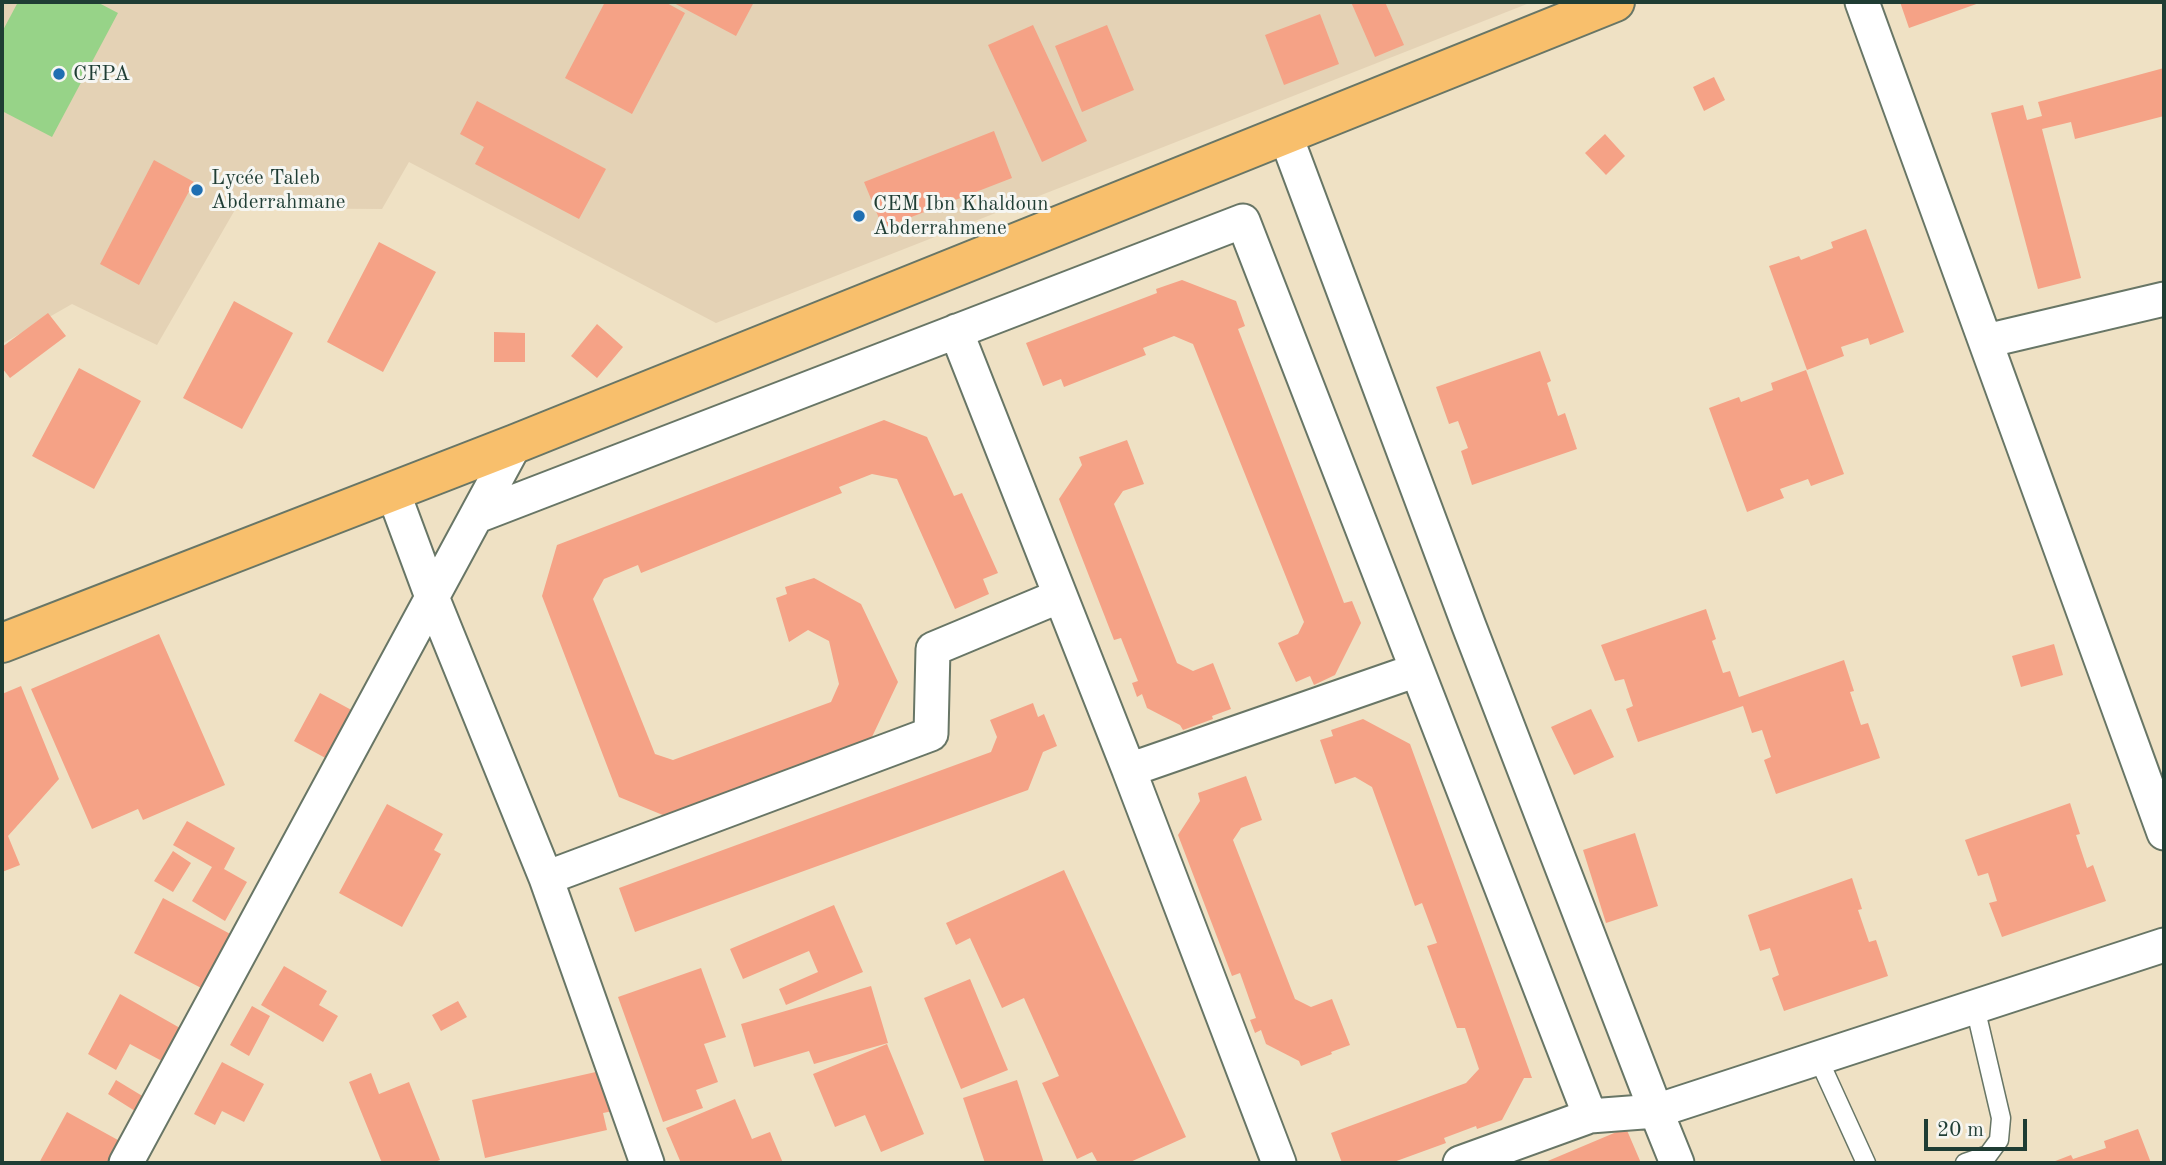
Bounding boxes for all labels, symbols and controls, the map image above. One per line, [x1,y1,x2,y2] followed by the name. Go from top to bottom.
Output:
[73,61,130,87] place label: CFPA
[51,66,67,82] marker: CFPA
[211,165,345,215] place label: Lycée Taleb Abderrahmane
[189,182,205,198] marker: Lycée Taleb Abderrahmane
[873,191,1049,241] place label: CEM Ibn Khaldoun Abderrahmene
[851,208,867,224] marker: CEM Ibn Khaldoun Abderrahmene
[1928,1106,2031,1150] scale bar
[1937,1120,1984,1141] text: 20 m

